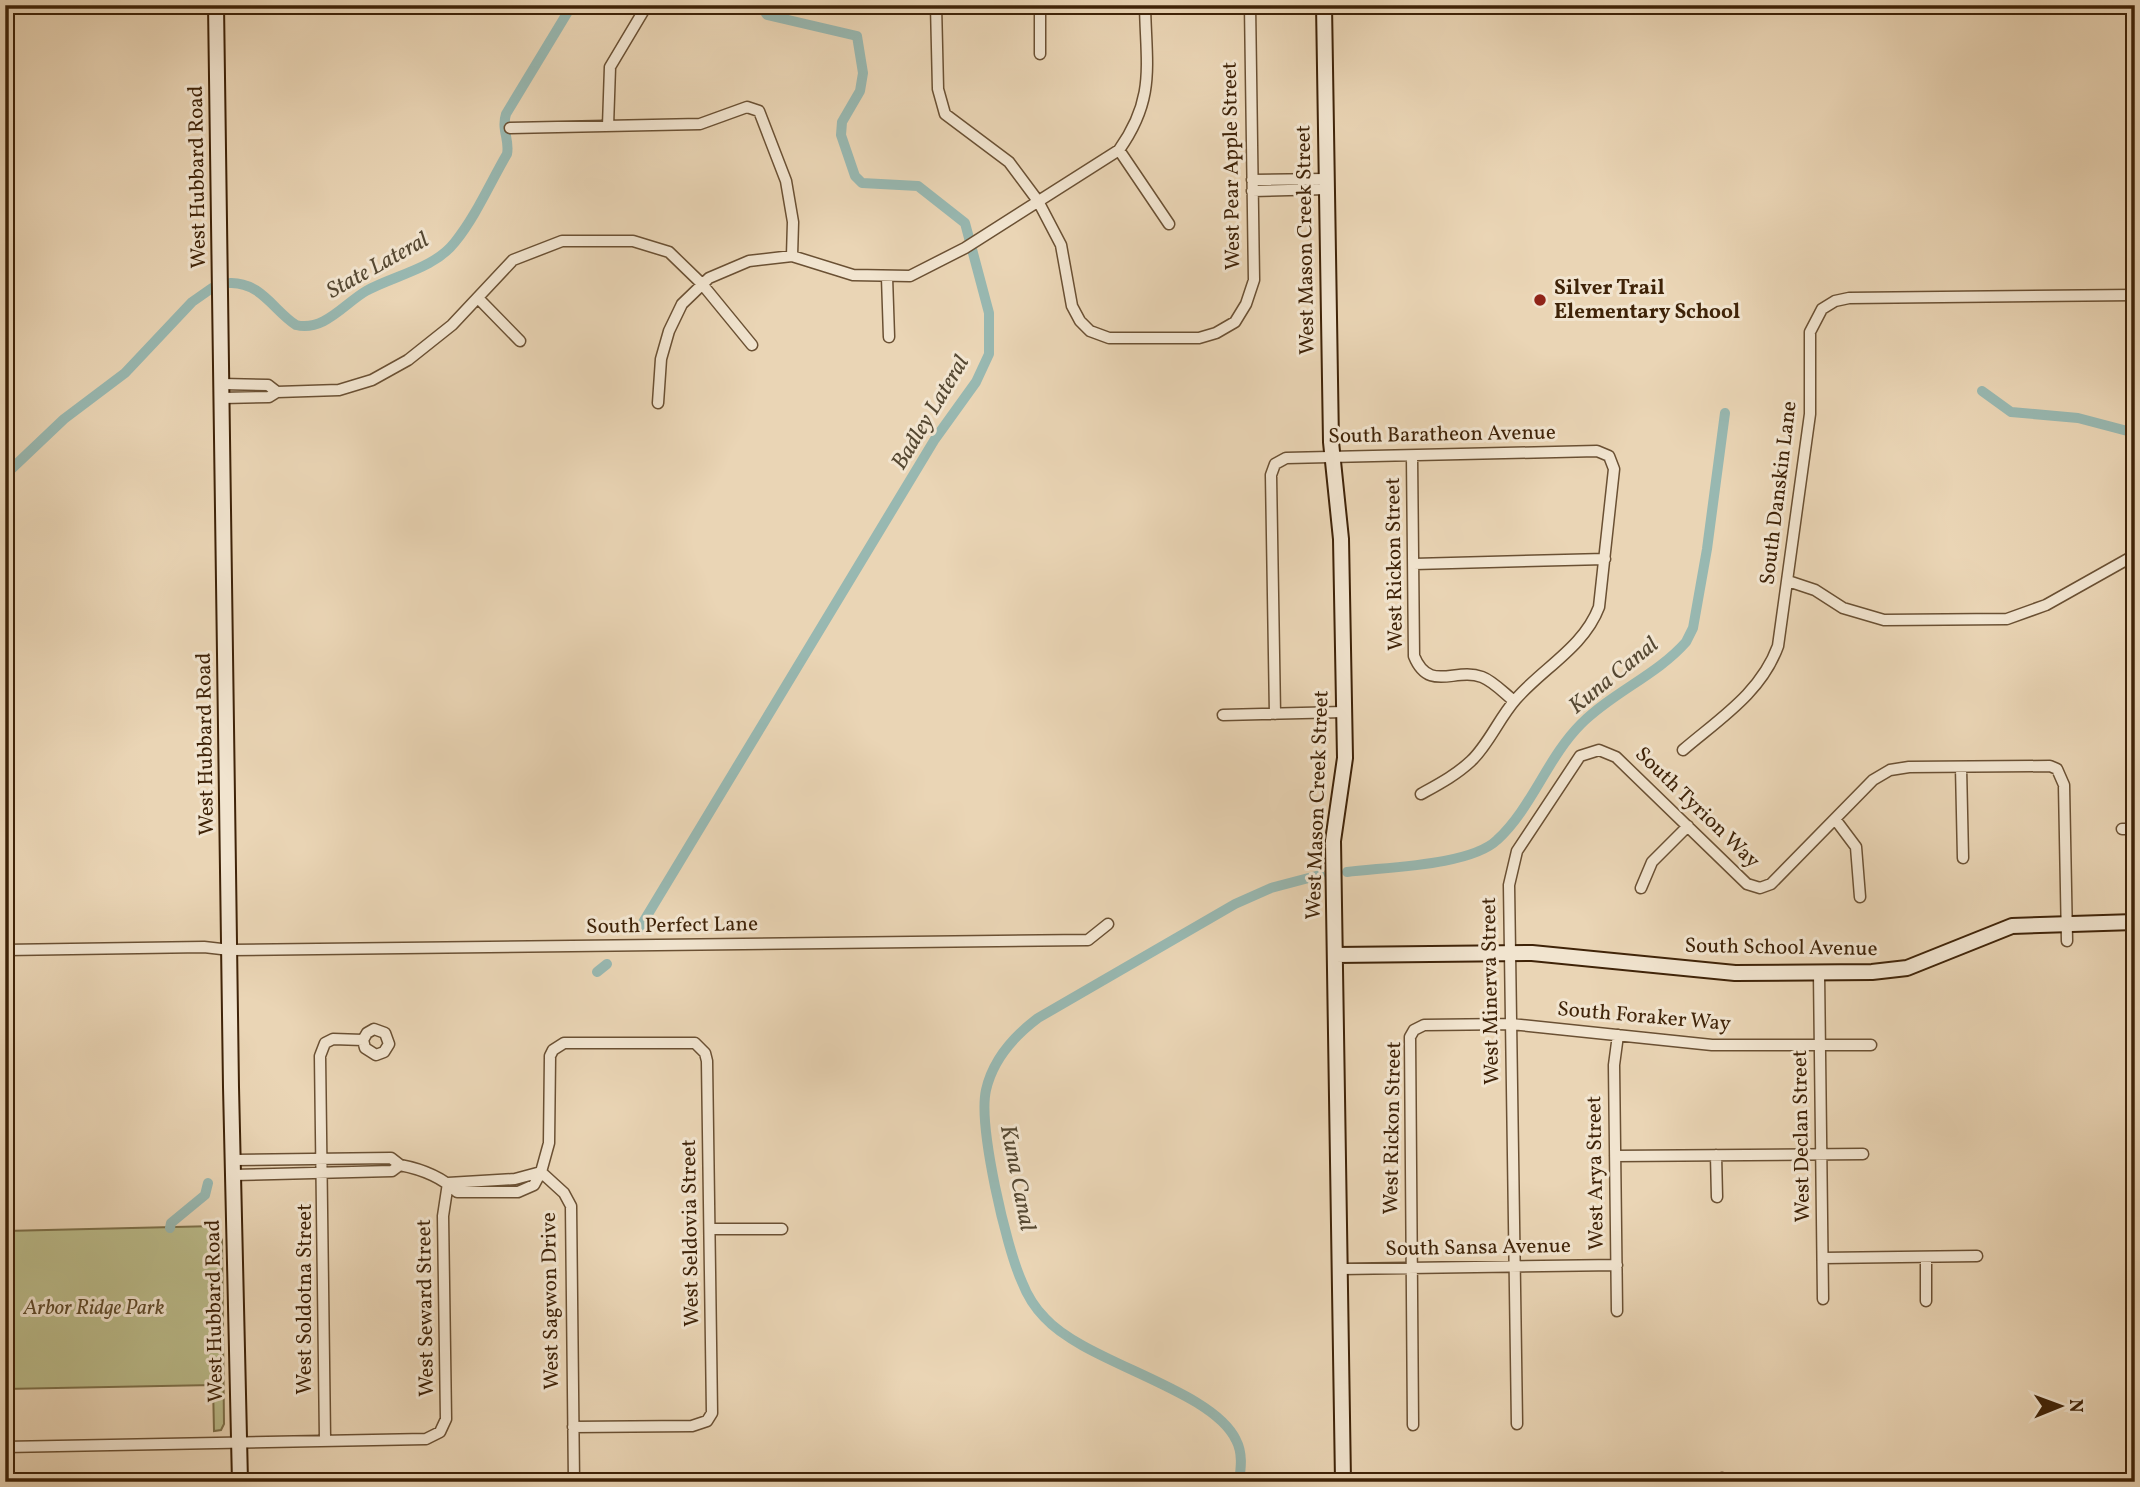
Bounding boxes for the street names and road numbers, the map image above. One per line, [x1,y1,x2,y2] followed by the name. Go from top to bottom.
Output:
[1216,62,1248,270] street label: West Pear Apple Street
[182,85,214,269] street label: West Hubbard Road
[1289,125,1323,355] street label: West Mason Creek Street
[1753,399,1805,587] street label: South Danskin Lane
[1328,419,1556,451] street label: South Baratheon Avenue
[1379,477,1411,651] street label: West Rickon Street
[190,652,222,836] street label: West Hubbard Road
[1299,690,1337,920] street label: West Mason Creek Street
[1628,741,1766,876] street label: South Tyrion Way
[1475,897,1507,1085] street label: West Minerva Street
[586,910,758,942] street label: South Perfect Lane
[1684,932,1878,964] street label: South School Avenue
[1556,995,1733,1039] street label: South Foraker Way
[1377,1041,1409,1215] street label: West Rickon Street
[1786,1049,1818,1223] street label: West Declan Street
[1580,1095,1612,1251] street label: West Arya Street
[675,1139,707,1327] street label: West Seldovia Street
[291,1203,320,1395] street label: West Soldotna Street
[535,1212,567,1390] street label: West Sagwon Drive
[199,1219,231,1403] street label: West Hubbard Road
[410,1219,442,1397] street label: West Seward Street
[1385,1232,1571,1264] street label: South Sansa Avenue

